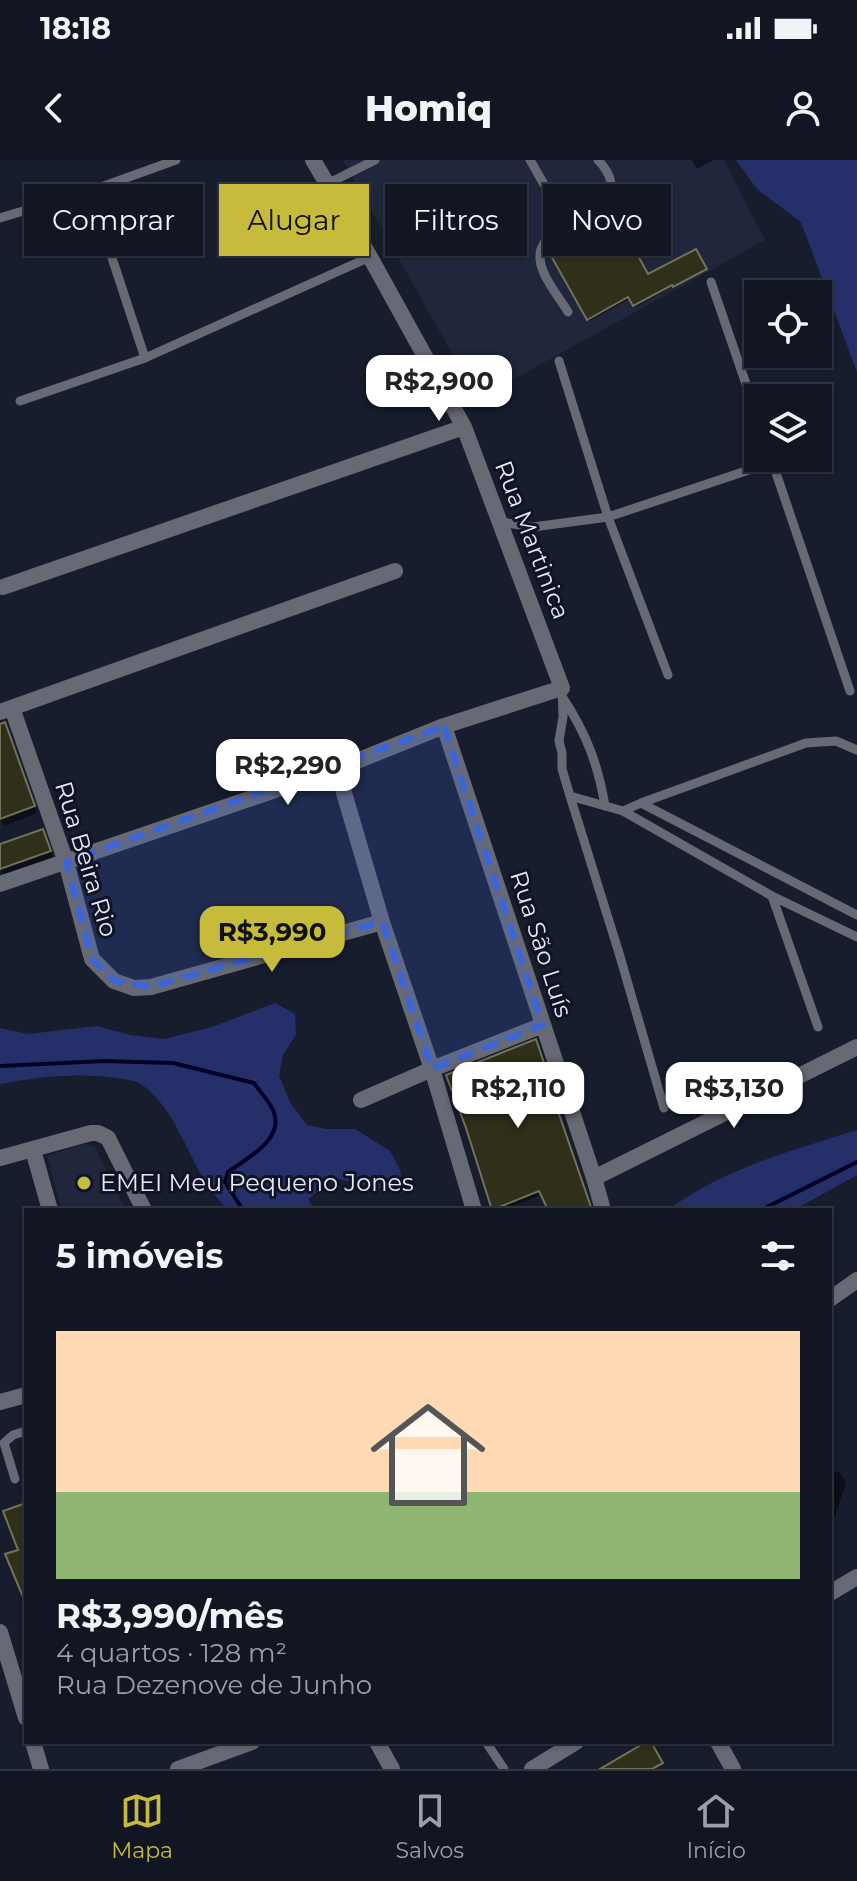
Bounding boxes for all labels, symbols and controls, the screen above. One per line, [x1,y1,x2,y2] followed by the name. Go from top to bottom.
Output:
[40,10,111,47] text: 18:18
[32,86,76,130] icon: back
[365,86,492,130] text: Homiq
[781,86,825,130] icon: person
[24,184,203,256] chip: Comprar
[219,184,369,256] chip: Alugar
[385,184,527,256] chip: Filtros
[543,184,671,256] chip: Novo
[744,280,832,472] map controls
[744,280,832,368] button: locate
[365,355,513,423] pin: R$2,900
[384,365,494,397] text: R$2,900
[744,384,832,472] button: layers
[489,456,576,623] street label: Rua Martinica
[214,739,362,807] pin: R$2,290
[234,749,342,781] text: R$2,290
[49,778,124,940] street label: Rua Beira Rio
[504,867,579,1021] street label: Rua São Luís
[198,906,346,974] pin: R$3,990
[218,916,326,948] text: R$3,990
[444,1062,592,1130] pin: R$2,110
[660,1062,808,1130] pin: R$3,130
[470,1072,566,1104] text: R$2,110
[684,1072,784,1104] text: R$3,130
[100,1168,414,1197] place label: EMEI Meu Pequeno Jones
[75,1174,93,1192] marker: EMEI Meu Pequeno Jones
[756,1234,800,1278] icon: filters
[56,1235,223,1277] text: 5 imóveis
[356,1383,500,1527] icon: home
[56,1595,284,1637] text: R$3,990/mês
[56,1637,287,1669] text: 4 quartos · 128 m²
[56,1669,372,1701] text: Rua Dezenove de Junho
[111,1789,173,1864] tab: Mapa
[395,1789,464,1864] tab: Salvos
[686,1789,746,1864] tab: Início

